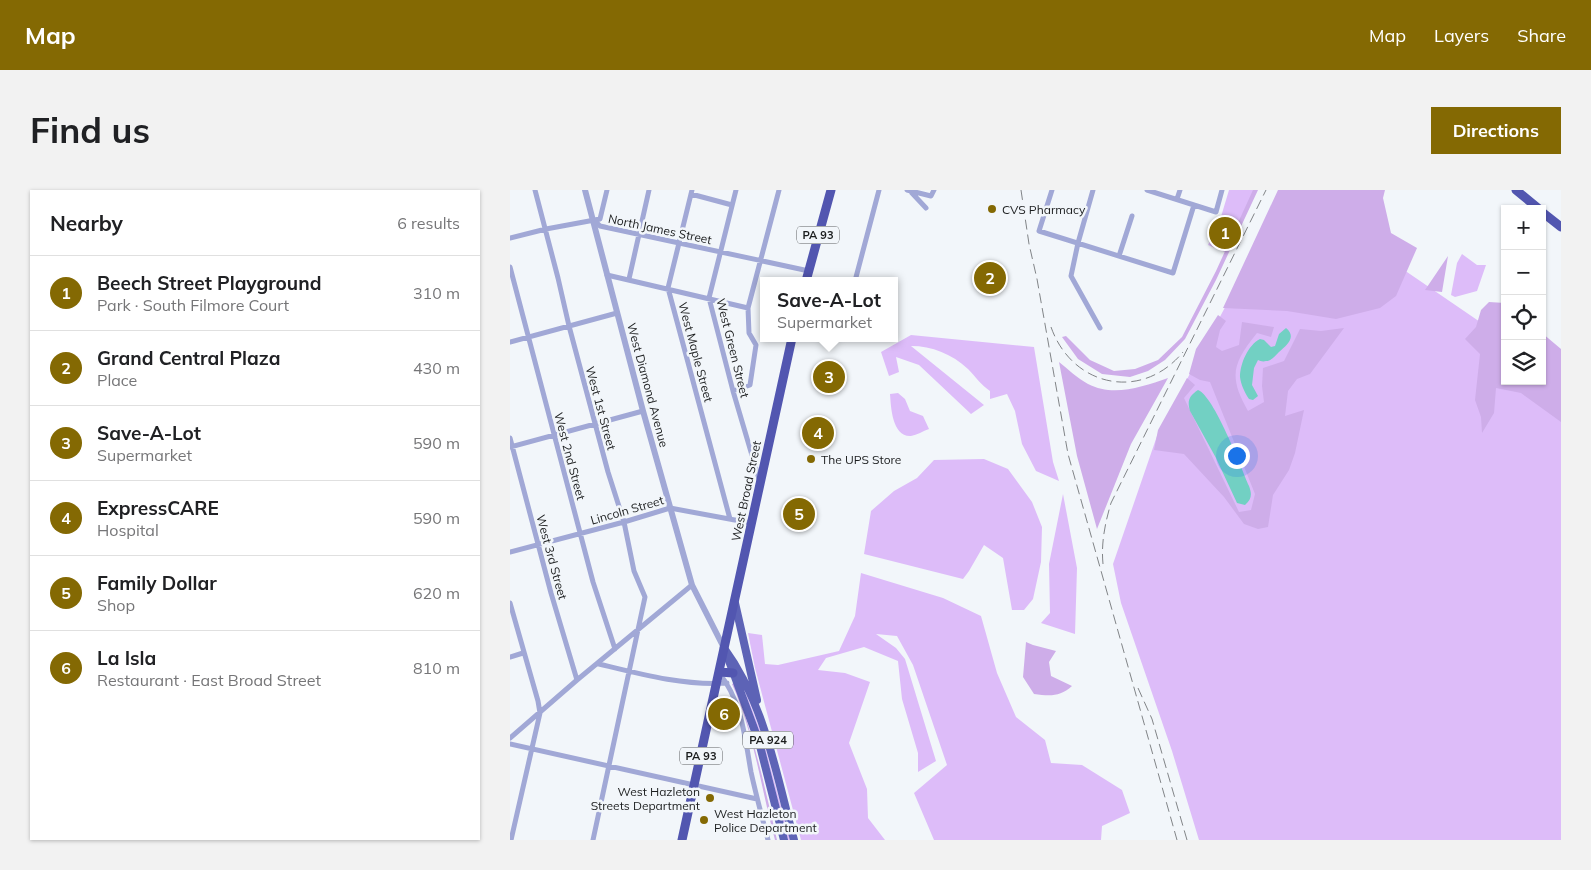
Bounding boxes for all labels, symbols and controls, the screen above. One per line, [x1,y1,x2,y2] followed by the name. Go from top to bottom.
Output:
[25,20,76,50] text: Map
[1369,24,1406,47] text: Map
[1434,24,1489,47] text: Layers
[1517,24,1566,47] text: Share
[1431,107,1561,154] button: Directions
[30,108,150,152] text: Find us
[1002,202,1086,217] place label: CVS Pharmacy
[986,203,998,215] marker: CVS Pharmacy
[1501,205,1546,385] map controls
[1501,205,1546,250] button: +
[50,210,123,236] text: Nearby
[607,211,713,247] street label: North James Street
[397,213,460,233] text: 6 results
[1209,214,1241,252] pin: 1
[797,226,839,244] road number: PA 93
[1501,250,1546,295] button: −
[974,259,1006,297] pin: 2
[97,271,321,295] text: Beech Street Playground
[760,277,898,342] popup
[61,283,71,303] text: 1
[413,283,460,303] text: 310 m
[777,288,881,312] text: Save-A-Lot
[97,295,289,315] text: Park · South Filmore Court
[1501,295,1546,340] button: locate
[713,297,753,399] street label: West Green Street
[675,300,717,404] street label: West Maple Street
[777,312,872,332] text: Supermarket
[624,321,672,449] street label: West Diamond Avenue
[1501,340,1546,385] button: layers
[97,346,280,370] text: Grand Central Plaza
[61,358,71,378] text: 2
[413,358,460,378] text: 430 m
[813,358,845,396] pin: 3
[583,365,619,451] street label: West 1st Street
[97,370,137,390] text: Place
[551,411,589,501] street label: West 2nd Street
[802,414,834,452] pin: 4
[97,421,201,445] text: Save-A-Lot
[61,433,71,453] text: 3
[413,433,460,453] text: 590 m
[728,439,764,543] street label: West Broad Street
[1224,443,1250,469] your location
[97,445,192,465] text: Supermarket
[821,452,901,467] place label: The UPS Store
[805,453,817,465] marker: The UPS Store
[589,492,665,528] street label: Lincoln Street
[783,495,815,533] pin: 5
[97,496,219,520] text: ExpressCARE
[61,508,71,528] text: 4
[413,508,460,528] text: 590 m
[533,513,571,601] street label: West 3rd Street
[97,520,159,540] text: Hospital
[97,571,217,595] text: Family Dollar
[61,583,71,603] text: 5
[413,583,460,603] text: 620 m
[97,595,135,615] text: Shop
[97,646,156,670] text: La Isla
[61,658,71,678] text: 6
[413,658,460,678] text: 810 m
[97,670,321,690] text: Restaurant · East Broad Street
[708,695,740,733] pin: 6
[743,732,793,748] road number: PA 924
[680,748,722,764] road number: PA 93
[591,784,700,813] place label: West Hazleton Streets Department
[704,792,716,804] marker: West Hazleton Streets Department
[714,806,817,835] place label: West Hazleton Police Department
[698,814,710,826] marker: West Hazleton Police Department

